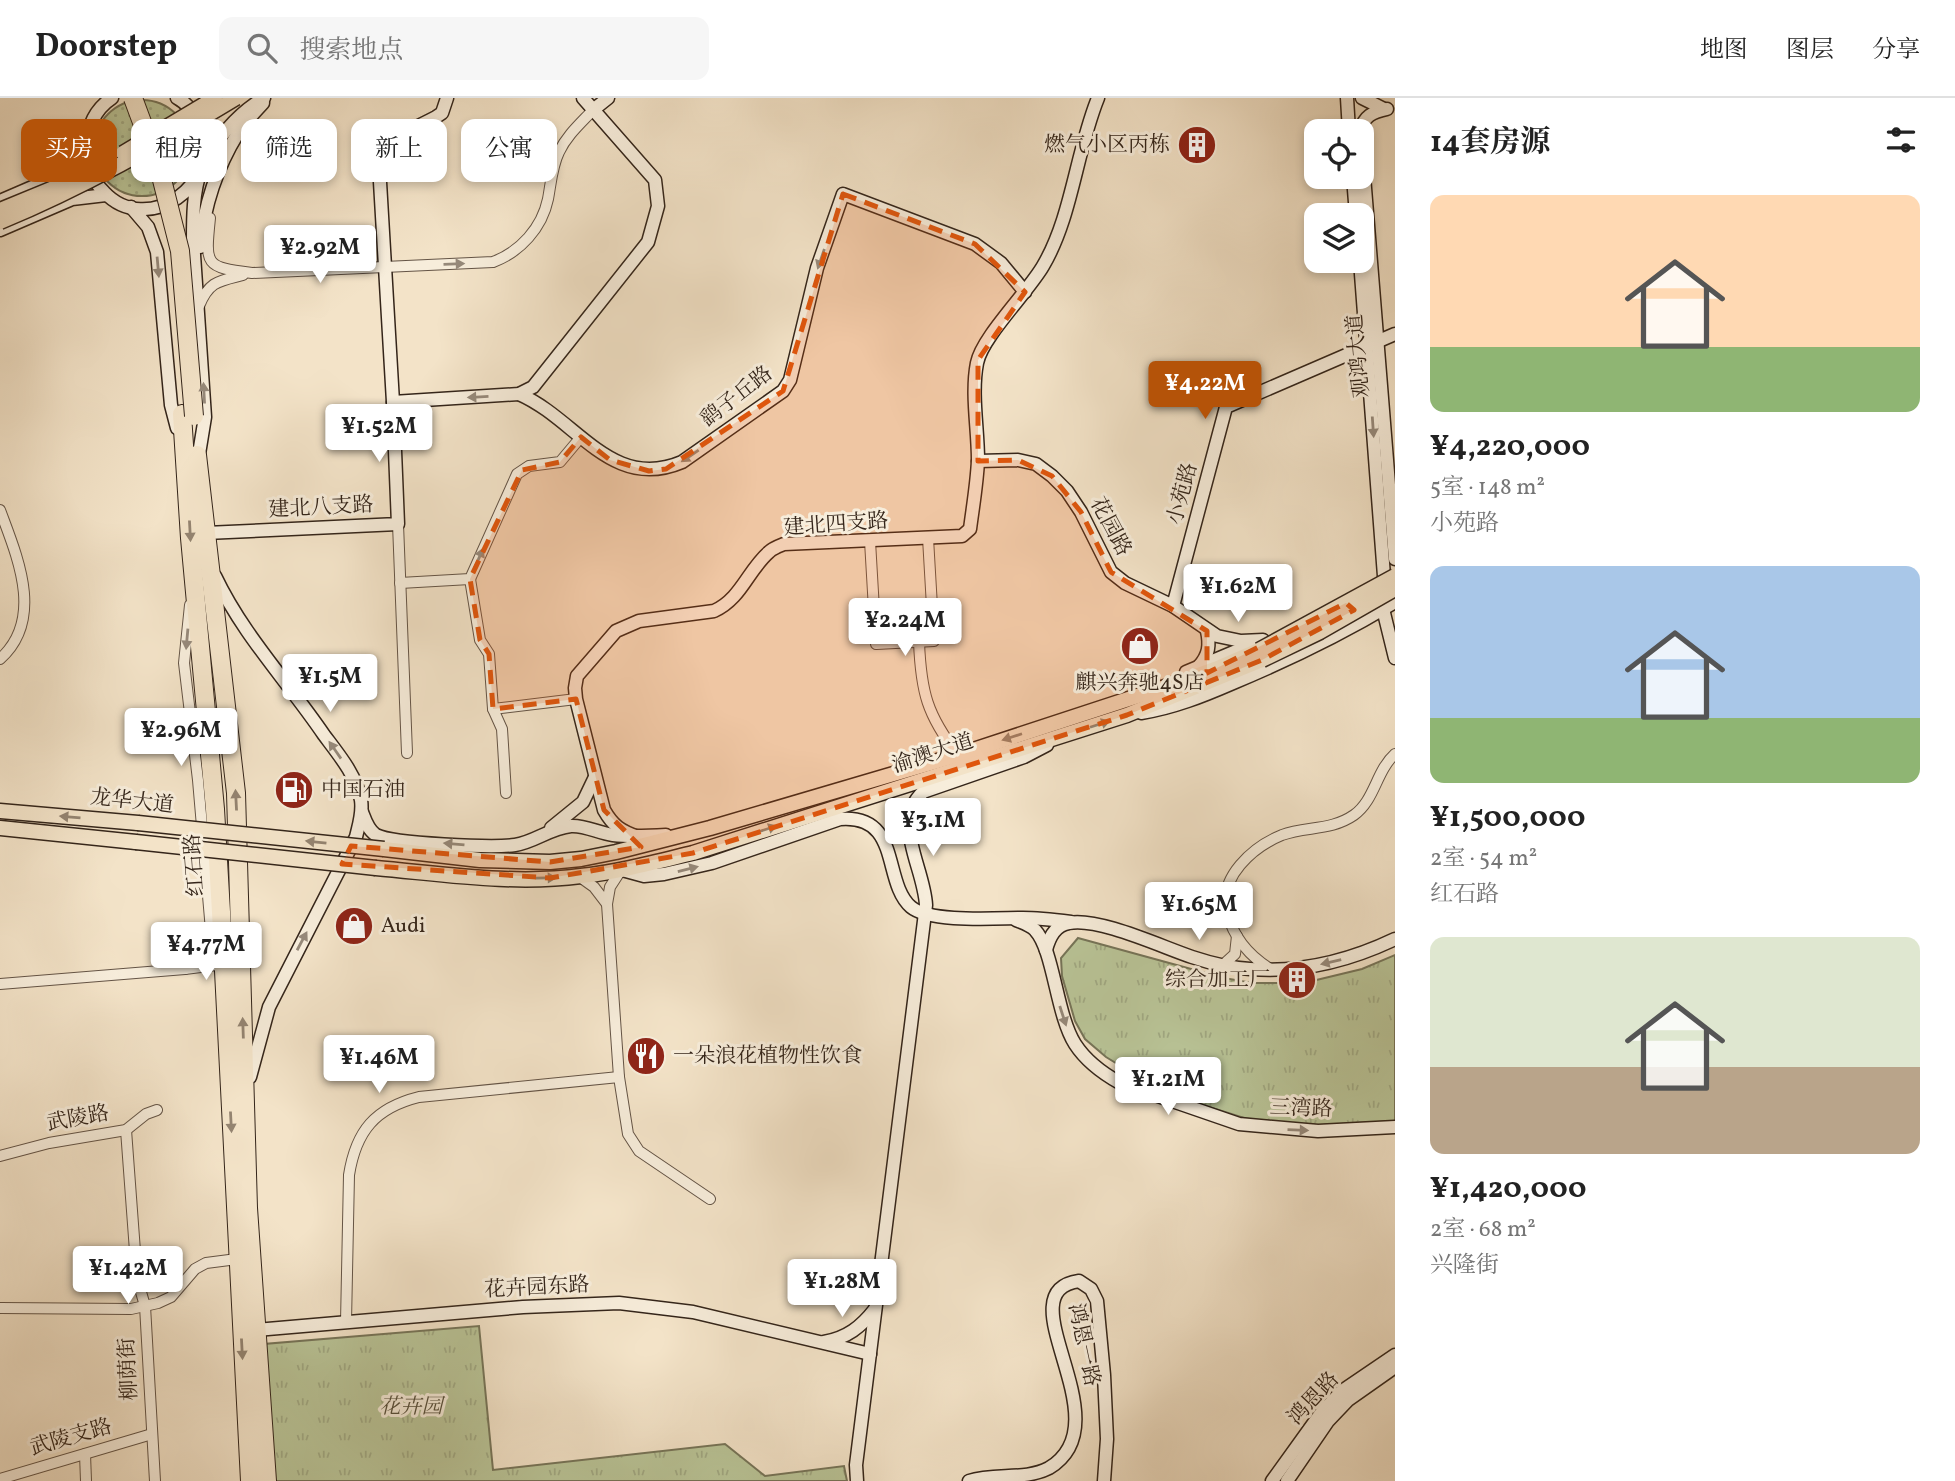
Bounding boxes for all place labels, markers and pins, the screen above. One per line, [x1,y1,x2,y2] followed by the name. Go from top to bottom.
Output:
[1176,124,1218,166] building icon: 燃气小区丙栋
[1044,131,1170,160] place label: 燃气小区丙栋
[263,226,377,285] pin: ¥2.92M
[1148,362,1262,421] pin: ¥4.22M
[322,404,436,464] pin: ¥1.52M
[1181,564,1295,624] pin: ¥1.62M
[848,598,962,658] pin: ¥2.24M
[1119,625,1161,667] shop icon: 麒兴奔驰4S店
[281,654,379,714] pin: ¥1.5M
[1075,669,1205,698] place label: 麒兴奔驰4S店
[124,708,238,768] pin: ¥2.96M
[273,769,315,811] fuel station icon: 中国石油
[321,776,405,805] place label: 中国石油
[884,798,982,858] pin: ¥3.1M
[1142,882,1256,942] pin: ¥1.65M
[333,905,375,947] shop icon: Audi
[381,912,425,941] place label: Audi
[149,922,263,982] pin: ¥4.77M
[1276,959,1318,1001] building icon: 综合加工厂
[1165,966,1270,995] place label: 综合加工厂
[322,1035,436,1095] pin: ¥1.46M
[625,1035,667,1077] restaurant icon: 一朵浪花植物性饮食
[673,1042,862,1071] place label: 一朵浪花植物性饮食
[1111,1058,1225,1117] pin: ¥1.21M
[71,1246,185,1306] pin: ¥1.42M
[785,1260,899,1319] pin: ¥1.28M

